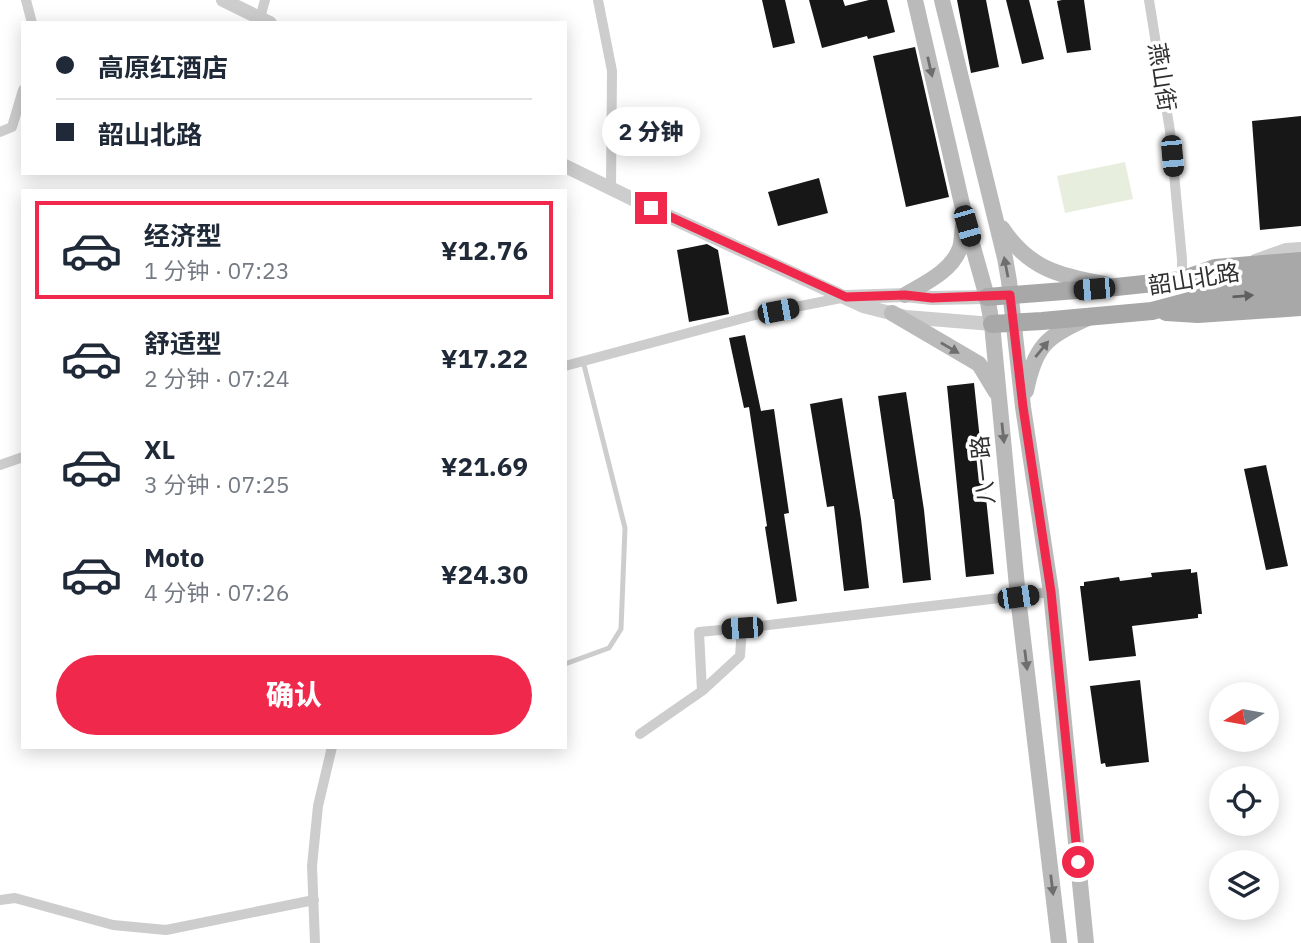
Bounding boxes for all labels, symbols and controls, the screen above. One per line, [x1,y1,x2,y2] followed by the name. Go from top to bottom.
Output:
[1143,40,1183,113] street label: 燕山街
[98,50,228,84] text: 高原红酒店
[925,56,936,78] one-way arrow
[602,106,700,156] callout: 2 分钟
[618,116,684,146] text: 2 分钟
[98,117,202,151] text: 韶山北路
[1160,134,1185,178] car
[635,192,667,224] route end
[952,203,983,249] car
[144,218,222,252] text: 经济型
[60,219,123,282] icon: car
[441,233,528,267] text: ¥12.76
[144,255,290,285] text: 1 分钟 · 07:23
[1001,256,1012,278] one-way arrow
[1146,256,1242,300] street label: 韶山北路
[1073,277,1116,301] car
[1232,290,1254,301] one-way arrow
[756,297,801,325] car
[144,326,222,360] text: 舒适型
[60,327,123,390] icon: car
[1035,340,1050,358] one-way arrow
[441,341,528,375] text: ¥17.22
[941,342,960,354] one-way arrow
[144,363,290,393] text: 2 分钟 · 07:24
[997,422,1008,444] one-way arrow
[144,432,175,466] text: XL
[963,434,1001,506] street label: 八一路
[60,435,123,498] icon: car
[441,449,528,483] text: ¥21.69
[144,469,290,499] text: 3 分钟 · 07:25
[144,540,204,574] text: Moto
[60,543,123,606] icon: car
[441,557,528,591] text: ¥24.30
[144,577,290,607] text: 4 分钟 · 07:26
[996,584,1041,610] car
[721,616,764,640] car
[1020,649,1031,671] one-way arrow
[56,655,532,735] button: 确认
[1209,682,1279,752] north arrow
[1209,682,1279,920] map controls
[1209,766,1279,836] button: locate
[1062,846,1094,878] route start
[1209,850,1279,920] button: layers
[1047,875,1058,897] one-way arrow

